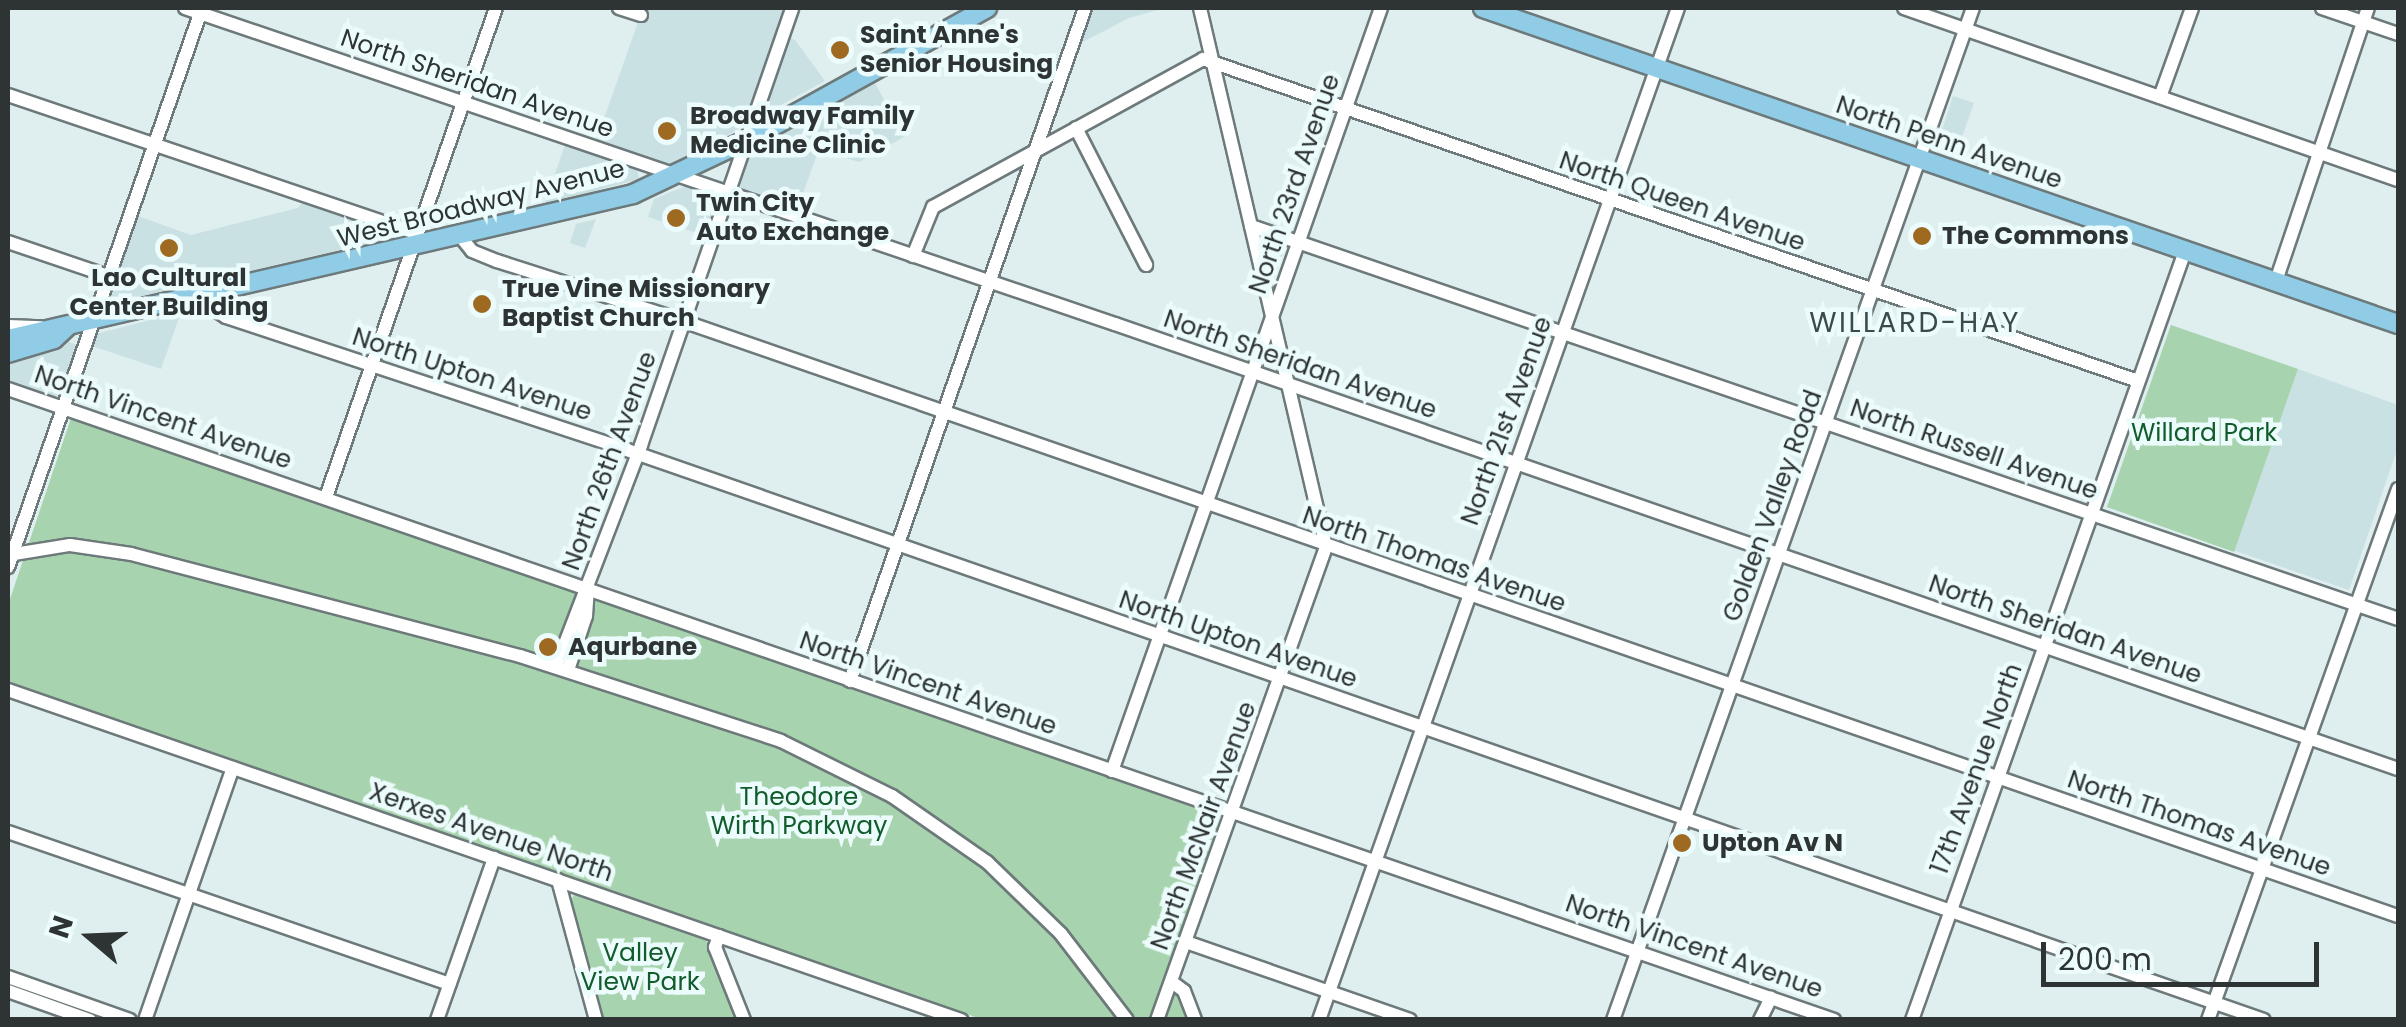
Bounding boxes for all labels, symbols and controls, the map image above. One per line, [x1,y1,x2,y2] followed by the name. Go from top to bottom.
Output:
[860,21,1053,80] place label: Saint Anne's Senior Housing
[337,23,617,145] street label: North Sheridan Avenue
[829,39,851,61] marker: Saint Anne's Senior Housing
[1243,70,1347,298] street label: North 23rd Avenue
[1832,90,2066,196] street label: North Penn Avenue
[690,102,914,161] place label: Broadway Family Medicine Clinic
[654,118,680,144] marker: Broadway Family Medicine Clinic
[1555,146,1809,258] street label: North Queen Avenue
[334,154,628,254] street label: West Broadway Avenue
[696,189,889,248] place label: Twin City Auto Exchange
[665,207,687,229] marker: Twin City Auto Exchange
[1942,221,2129,251] place label: The Commons
[1911,225,1933,247] marker: The Commons
[158,237,180,259] marker: Lao Cultural Center Building
[69,264,269,323] place label: Lao Cultural Center Building
[502,275,770,334] place label: True Vine Missionary Baptist Church
[471,293,493,315] marker: True Vine Missionary Baptist Church
[1160,304,1440,426] street label: North Sheridan Avenue
[1809,306,2021,340] district label: WILLARD-HAY
[1455,313,1559,529] street label: North 21st Avenue
[348,322,596,428] street label: North Upton Avenue
[556,348,664,574] street label: North 26th Avenue
[30,360,296,476] street label: North Vincent Avenue
[1717,386,1829,626] street label: Golden Valley Road
[1846,393,2102,507] street label: North Russell Avenue
[2131,418,2277,448] park label: Willard Park
[1298,501,1570,619] street label: North Thomas Avenue
[1925,569,2205,691] street label: North Sheridan Avenue
[1115,585,1361,695] street label: North Upton Avenue
[795,626,1061,742] street label: North Vincent Avenue
[568,632,697,662] place label: Aqurbane
[537,636,559,658] marker: Aqurbane
[1925,660,2029,878] street label: 17th Avenue North
[1145,698,1263,954] street label: North McNair Avenue
[2063,765,2335,883] street label: North Thomas Avenue
[365,777,617,889] street label: Xerxes Avenue North
[711,783,887,842] park label: Theodore Wirth Parkway
[1702,828,1843,858] place label: Upton Av N
[1671,832,1693,854] marker: Upton Av N
[40,887,140,987] north arrow
[1561,889,1827,1005] street label: North Vincent Avenue
[39,911,83,943] text: N
[2046,922,2324,984] scale bar
[2058,938,2152,981] text: 200 m
[580,939,700,998] park label: Valley View Park

